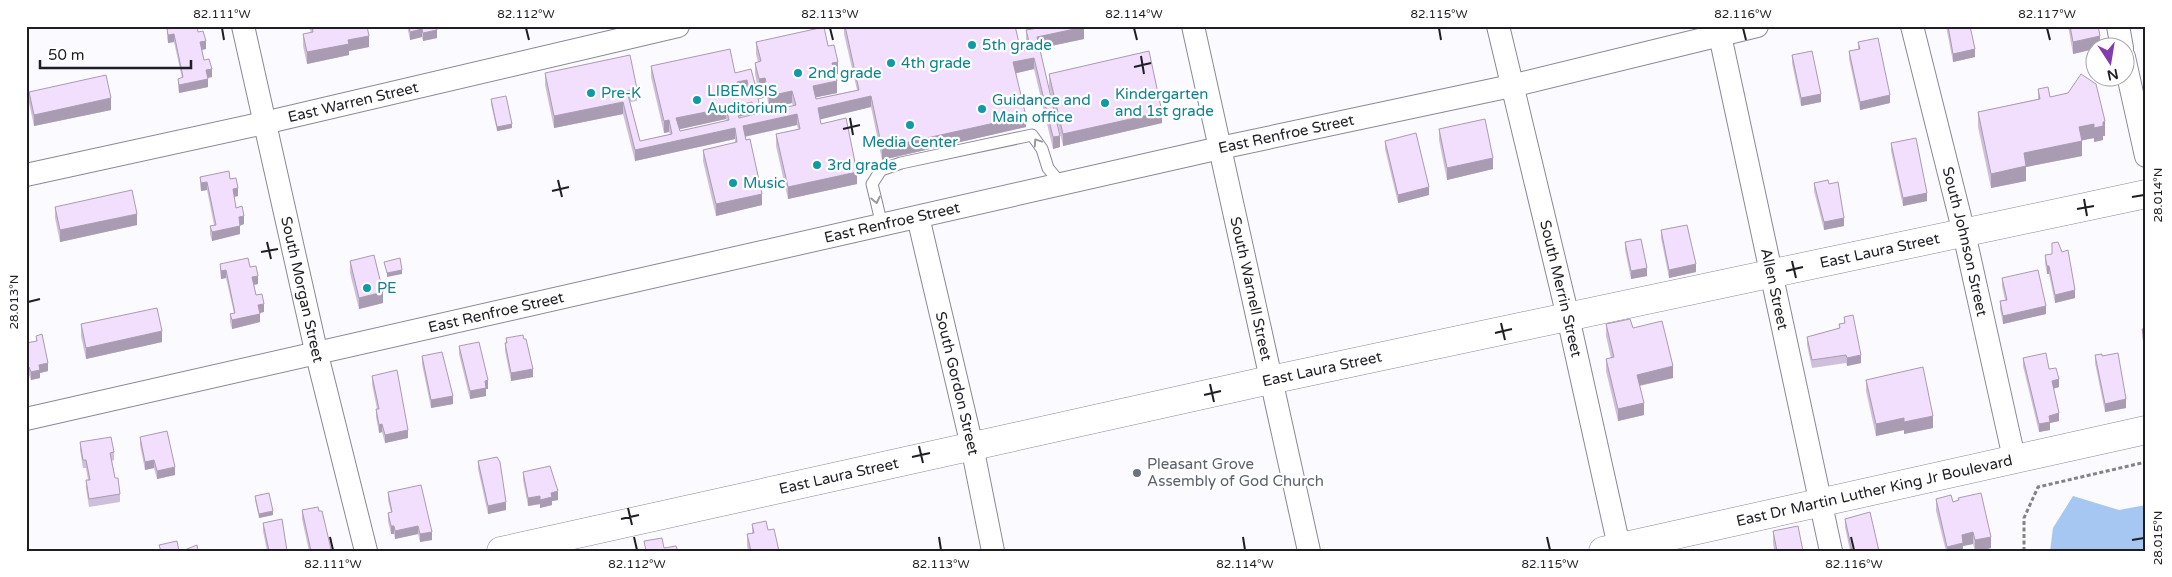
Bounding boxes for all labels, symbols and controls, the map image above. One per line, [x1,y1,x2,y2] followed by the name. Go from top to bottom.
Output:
[193,7,251,21] text: 82.111°W
[497,7,555,21] text: 82.112°W
[801,7,859,21] text: 82.113°W
[1105,7,1163,21] text: 82.114°W
[1410,7,1468,21] text: 82.115°W
[1714,7,1772,21] text: 82.116°W
[2018,7,2076,21] text: 82.117°W
[982,36,1052,54] place label: 5th grade
[40,38,191,70] scale bar
[2084,38,2134,88] north arrow
[966,39,978,51] marker: 5th grade
[48,46,85,64] text: 50 m
[901,54,971,72] place label: 4th grade
[885,57,897,69] marker: 4th grade
[808,64,882,82] place label: 2nd grade
[2105,65,2120,84] text: N
[792,67,804,79] marker: 2nd grade
[286,78,420,126] street label: East Warren Street
[707,82,787,117] place label: LIBEMSIS Auditorium
[601,84,641,102] place label: Pre-K
[1115,85,1214,120] place label: Kindergarten and 1st grade
[585,87,597,99] marker: Pre-K
[992,91,1091,126] place label: Guidance and Main office
[691,94,703,106] marker: LIBEMSIS Auditorium
[1099,97,1111,109] marker: Kindergarten and 1st grade
[976,103,988,115] marker: Guidance and Main office
[1217,111,1356,157] street label: East Renfroe Street
[904,119,916,131] marker: Media Center
[862,133,958,151] place label: Media Center
[1034,138,1043,148] one-way arrow
[827,156,897,174] place label: 3rd grade
[811,159,823,171] marker: 3rd grade
[1939,165,1991,318] street label: South Johnson Street
[2151,168,2165,222] text: 28.014°N
[743,174,785,192] place label: Music
[727,177,739,189] marker: Music
[870,196,881,205] one-way arrow
[822,198,962,247] street label: East Renfroe Street
[277,215,328,365] street label: South Morgan Street
[1226,215,1276,363] street label: South Warnell Street
[1536,218,1586,359] street label: South Merrin Street
[1818,229,1941,272] street label: East Laura Street
[1757,246,1792,332] street label: Allen Street
[7,275,21,329] text: 28.013°N
[377,279,397,297] place label: PE
[361,282,373,294] marker: PE
[426,288,566,336] street label: East Renfroe Street
[932,310,983,457] street label: South Gordon Street
[1261,347,1384,390] street label: East Laura Street
[1734,451,2014,530] street label: East Dr Martin Luther King Jr Boulevard
[777,454,900,498] street label: East Laura Street
[1147,455,1324,490] place label: Pleasant Grove Assembly of God Church
[1131,467,1143,479] marker: Pleasant Grove Assembly of God Church
[2151,511,2165,565] text: 28.015°N
[304,557,362,571] text: 82.111°W
[608,557,666,571] text: 82.112°W
[912,557,970,571] text: 82.113°W
[1216,557,1274,571] text: 82.114°W
[1521,557,1579,571] text: 82.115°W
[1825,557,1883,571] text: 82.116°W

